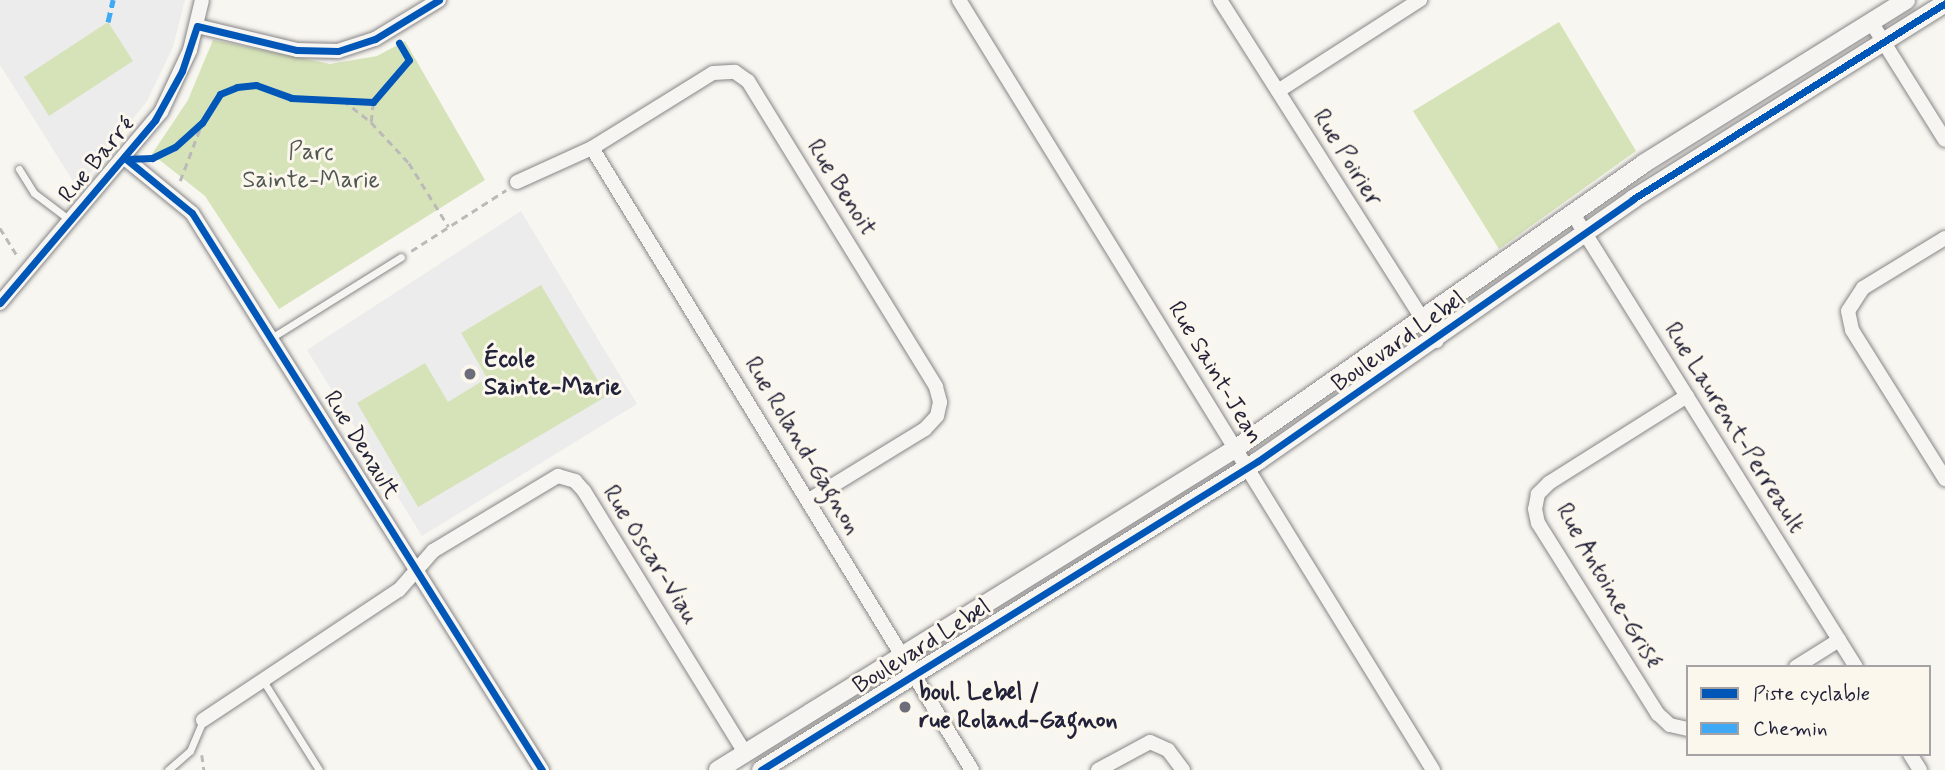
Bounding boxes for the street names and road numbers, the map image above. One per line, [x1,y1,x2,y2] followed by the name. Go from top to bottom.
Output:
[1306,104,1388,212] street label: Rue Poirier
[53,112,141,208] street label: Rue Barré
[800,134,882,242] street label: Rue Benoit
[1326,285,1472,399] street label: Boulevard Lebel
[1162,297,1268,449] street label: Rue Saint-Jean
[1659,320,1809,536] street label: Rue Laurent-Perreault
[737,352,867,540] street label: Rue Roland-Gagnon
[315,384,407,506] street label: Rue Denault
[596,480,704,630] street label: Rue Oscar-Viau
[1549,498,1667,674] street label: Rue Antoine-Grisé
[848,593,996,701] street label: Boulevard Lebel

